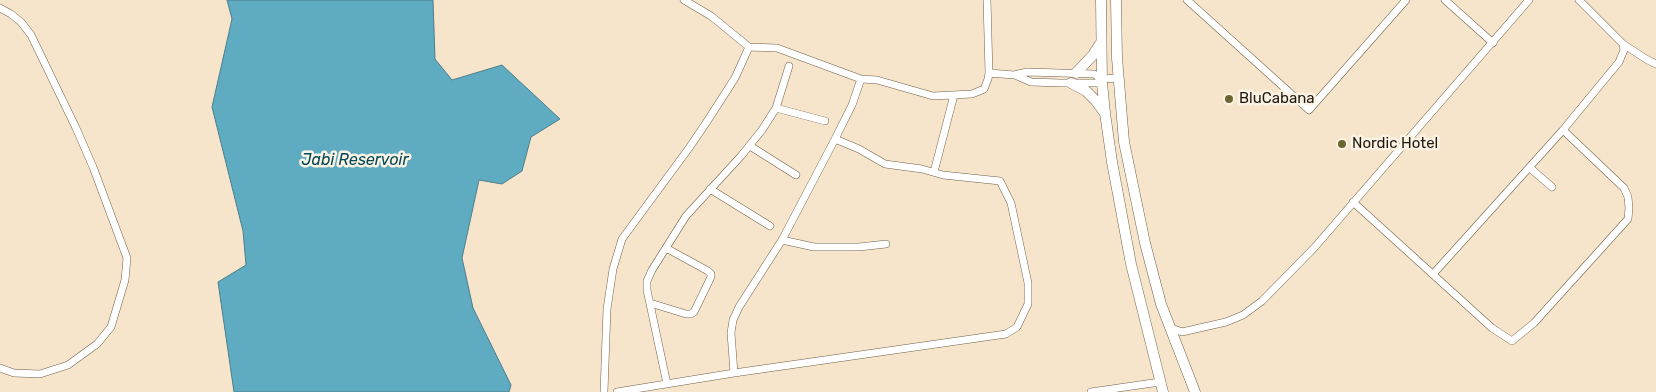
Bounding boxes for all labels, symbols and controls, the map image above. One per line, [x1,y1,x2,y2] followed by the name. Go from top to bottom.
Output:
[1239,90,1315,108] place label: BluCabana
[1223,93,1235,105] marker: BluCabana
[1352,135,1438,153] place label: Nordic Hotel
[1336,138,1348,150] marker: Nordic Hotel
[301,150,409,170] water label: Jabi Reservoir

